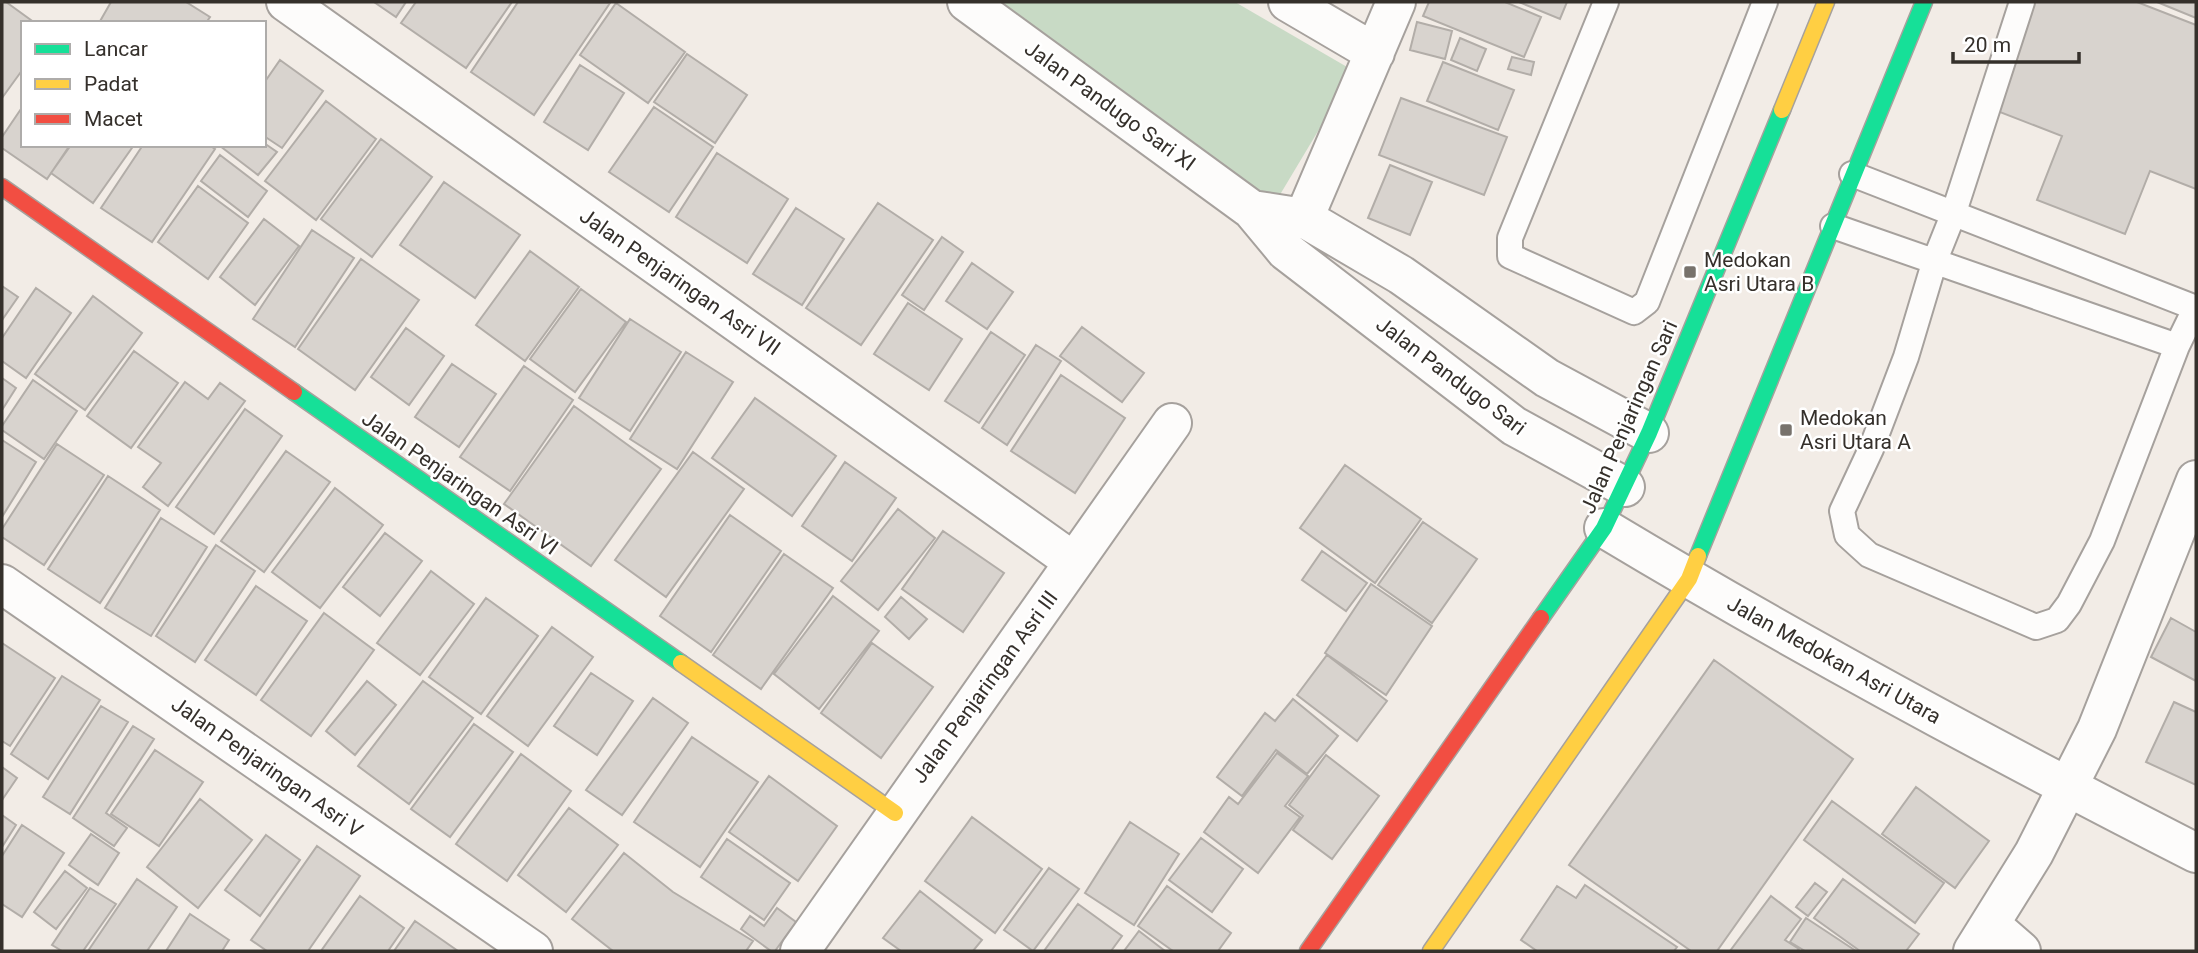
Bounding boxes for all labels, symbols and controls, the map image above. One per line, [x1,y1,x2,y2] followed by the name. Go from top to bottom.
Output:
[21,21,266,147] legend
[1953,21,2079,65] scale bar
[1964,33,2011,57] text: 20 m
[1020,36,1200,176] street label: Jalan Pandugo Sari XI
[84,37,148,61] text: Lancar
[84,72,139,96] text: Padat
[84,107,143,131] text: Macet
[575,204,785,360] street label: Jalan Penjaringan Asri VII
[1704,248,1814,296] place label: Medokan Asri Utara B
[1682,264,1698,280] marker: Medokan Asri Utara B
[1371,312,1531,440] street label: Jalan Pandugo Sari
[1576,317,1682,517] street label: Jalan Penjaringan Sari
[357,406,563,560] street label: Jalan Penjaringan Asri VI
[1800,406,1911,454] place label: Medokan Asri Utara A
[1778,422,1794,438] marker: Medokan Asri Utara A
[907,586,1063,788] street label: Jalan Penjaringan Asri III
[1723,591,1945,729] street label: Jalan Medokan Asri Utara
[167,692,368,843] street label: Jalan Penjaringan Asri V

